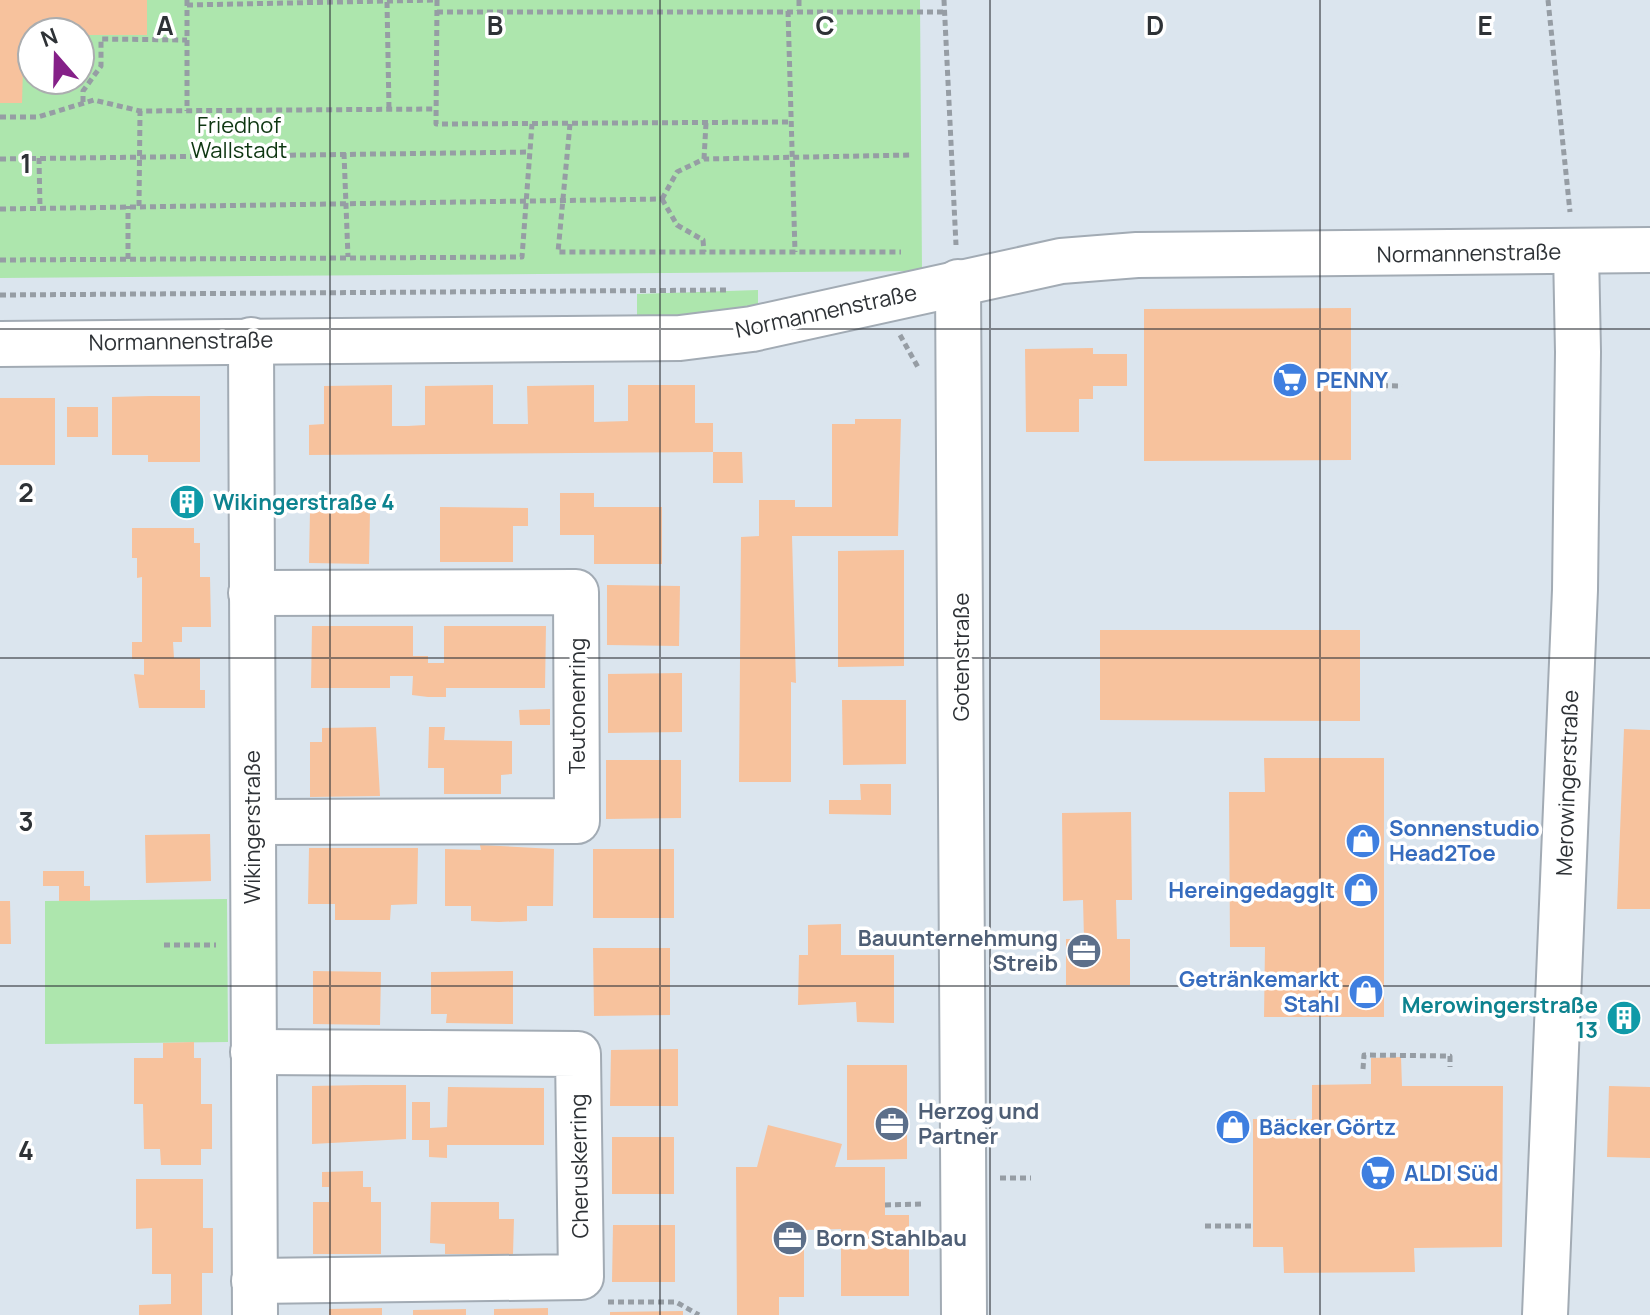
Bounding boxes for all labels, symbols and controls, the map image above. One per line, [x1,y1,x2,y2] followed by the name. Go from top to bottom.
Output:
[156,7,174,43] text: A
[487,7,503,43] text: B
[815,7,835,43] text: C
[1146,7,1164,43] text: D
[1477,7,1493,43] text: E
[16,16,96,96] north arrow
[37,20,62,54] text: N
[191,110,287,165] park label: Friedhof Wallstadt
[20,145,32,181] text: 1
[1376,236,1562,270] street label: Normannenstraße
[733,277,920,345] street label: Normannenstraße
[88,324,274,358] street label: Normannenstraße
[1271,361,1309,399] supermarket icon: PENNY
[1316,365,1389,395] place label: PENNY
[18,474,34,510] text: 2
[168,483,206,521] building icon: Wikingerstraße 4
[213,487,395,517] place label: Wikingerstraße 4
[946,593,976,721] street label: Gotenstraße
[562,638,592,774] street label: Teutonenring
[1549,689,1585,877] street label: Merowingerstraße
[237,750,267,904] street label: Wikingerstraße
[18,803,34,839] text: 3
[1389,813,1540,868] place label: Sonnenstudio Head2Toe
[1344,822,1382,860] shop icon: Sonnenstudio Head2Toe
[1342,871,1380,909] shop icon: Hereingedagglt
[1168,875,1335,905] place label: Hereingedagglt
[858,923,1058,978] place label: Bauunternehmung Streib
[1065,932,1103,970] office icon: Bauunternehmung Streib
[1179,964,1340,1019] place label: Getränkemarkt Stahl
[1347,973,1385,1011] shop icon: Getränkemarkt Stahl
[1402,990,1598,1045] place label: Merowingerstraße 13
[1605,999,1643,1037] building icon: Merowingerstraße 13
[563,1093,595,1239] street label: Cheruskerring
[918,1096,1039,1151] place label: Herzog und Partner
[873,1105,911,1143] office icon: Herzog und Partner
[1214,1108,1252,1146] shop icon: Bäcker Görtz
[1259,1112,1396,1142] place label: Bäcker Görtz
[18,1132,34,1168] text: 4
[1359,1154,1397,1192] supermarket icon: ALDI Süd
[1404,1158,1498,1188] place label: ALDI Süd
[771,1219,809,1257] office icon: Born Stahlbau
[816,1223,967,1253] place label: Born Stahlbau

